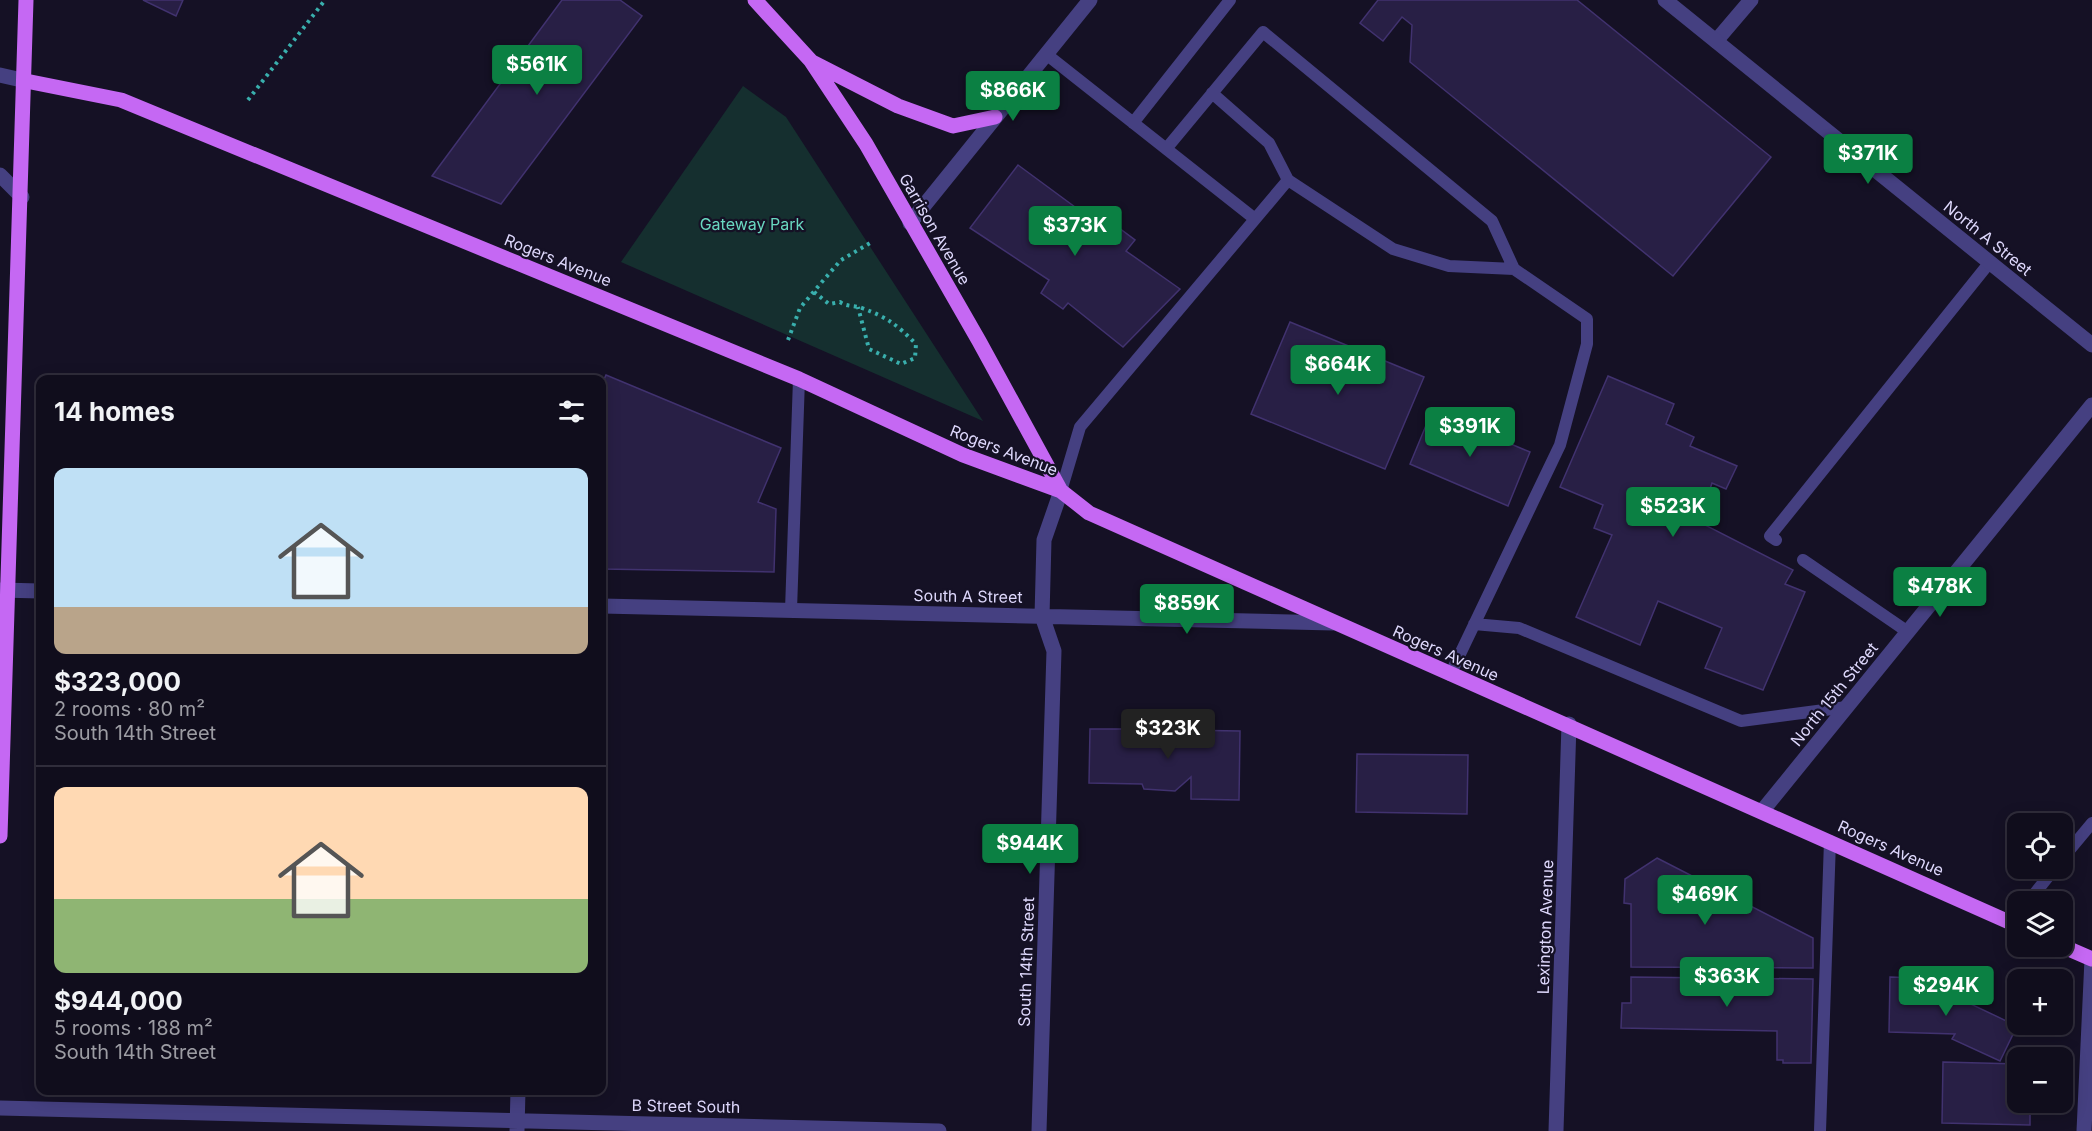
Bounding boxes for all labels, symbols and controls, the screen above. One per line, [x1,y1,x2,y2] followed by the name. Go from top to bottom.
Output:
[495,45,579,96] pin: $561K
[506,52,568,76] text: $561K
[971,71,1055,122] pin: $866K
[980,78,1046,102] text: $866K
[1826,134,1910,185] pin: $371K
[1838,141,1898,165] text: $371K
[895,170,975,288] street label: Garrison Avenue
[1940,196,2036,280] street label: North A Street
[1033,206,1117,257] pin: $373K
[1043,213,1107,237] text: $373K
[700,214,805,234] park label: Gateway Park
[501,229,615,291] street label: Rogers Avenue
[1296,345,1380,396] pin: $664K
[1305,352,1371,376] text: $664K
[555,395,588,428] icon: filters
[54,396,175,427] text: 14 homes
[1428,407,1512,458] pin: $391K
[1439,414,1501,438] text: $391K
[947,420,1061,480] street label: Rogers Avenue
[1631,487,1715,538] pin: $523K
[1640,494,1706,518] text: $523K
[267,507,375,615] icon: home
[1898,567,1982,618] pin: $478K
[1907,574,1973,598] text: $478K
[1145,584,1229,635] pin: $859K
[913,585,1023,607] street label: South A Street
[1154,591,1220,615] text: $859K
[1390,621,1502,685] street label: Rogers Avenue
[1786,638,1882,750] street label: North 15th Street
[54,666,181,697] text: $323,000
[54,697,205,721] text: 2 rooms · 80 m²
[1126,709,1210,760] pin: $323K
[1135,716,1201,740] text: $323K
[54,721,216,745] text: South 14th Street
[2007,813,2073,1113] map controls
[2007,813,2073,879] button: locate
[1835,816,1947,880] street label: Rogers Avenue
[988,824,1072,875] pin: $944K
[267,826,375,934] icon: home
[996,831,1064,855] text: $944K
[1533,859,1557,995] street label: Lexington Avenue
[1663,875,1747,926] pin: $469K
[1672,882,1738,906] text: $469K
[2007,891,2073,957] button: layers
[1014,897,1038,1027] street label: South 14th Street
[1685,957,1769,1008] pin: $363K
[1694,964,1760,988] text: $363K
[1904,966,1988,1017] pin: $294K
[2007,969,2073,1035] button: +
[1913,973,1979,997] text: $294K
[54,985,183,1016] text: $944,000
[54,1016,213,1040] text: 5 rooms · 188 m²
[54,1040,216,1064] text: South 14th Street
[2007,1047,2073,1113] button: −
[632,1095,740,1117] street label: B Street South

